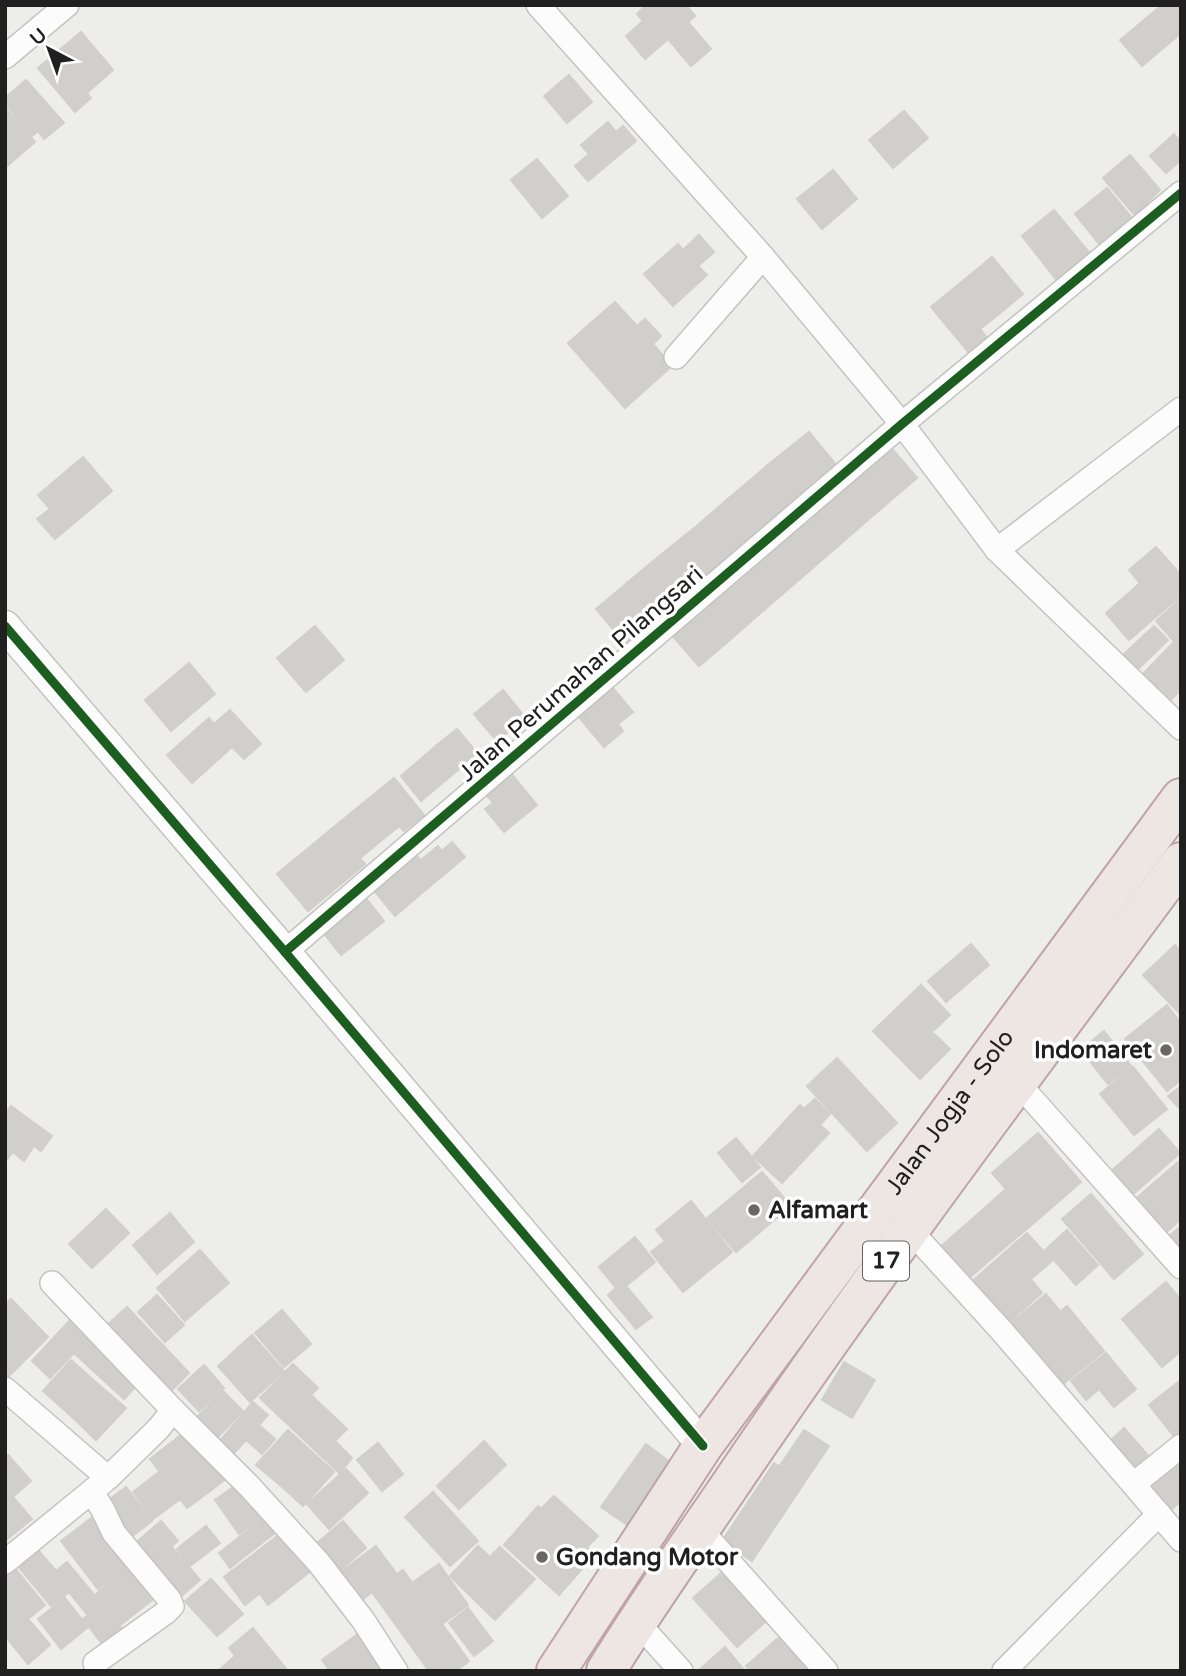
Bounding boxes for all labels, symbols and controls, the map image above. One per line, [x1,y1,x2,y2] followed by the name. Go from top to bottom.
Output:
[14,14,84,84] north arrow
[26,24,51,50] text: U
[453,560,709,788] street label: Jalan Perumahan Pilangsari
[879,1024,1020,1200] street label: Jalan Jogja - Solo
[1034,1036,1153,1065] place label: Indomaret
[1158,1042,1174,1058] marker: Indomaret
[768,1196,869,1225] place label: Alfamart
[746,1202,762,1218] marker: Alfamart
[863,1242,909,1280] road number: 17
[556,1543,739,1572] place label: Gondang Motor
[534,1549,550,1565] marker: Gondang Motor

